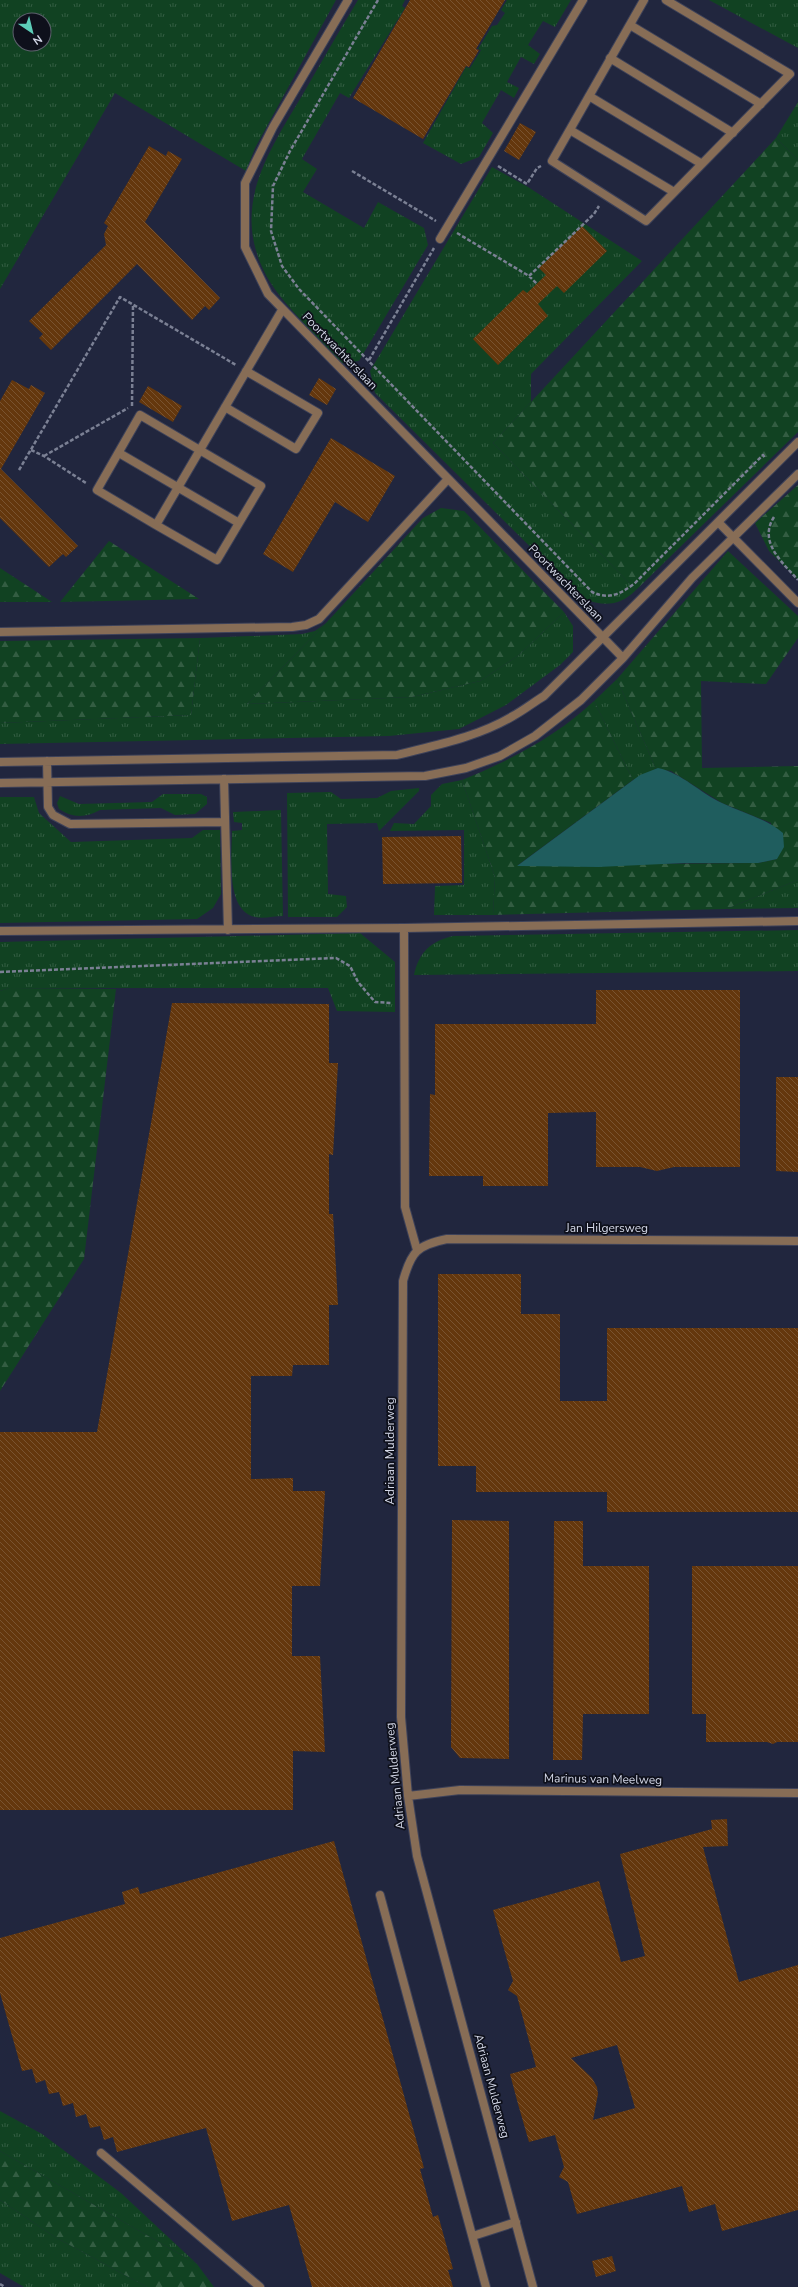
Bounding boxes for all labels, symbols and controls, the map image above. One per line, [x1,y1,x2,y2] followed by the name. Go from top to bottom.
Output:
[12,12,52,52] north arrow
[30,31,45,48] text: N
[299,309,381,393] street label: Poortwachterslaan
[525,541,607,625] street label: Poortwachterslaan
[565,1220,648,1236] street label: Jan Hilgersweg
[382,1397,398,1505] street label: Adriaan Mulderweg
[381,1722,409,1830] street label: Adriaan Mulderweg
[544,1770,662,1788] street label: Marinus van Meelweg
[470,2032,514,2140] street label: Adriaan Mulderweg

